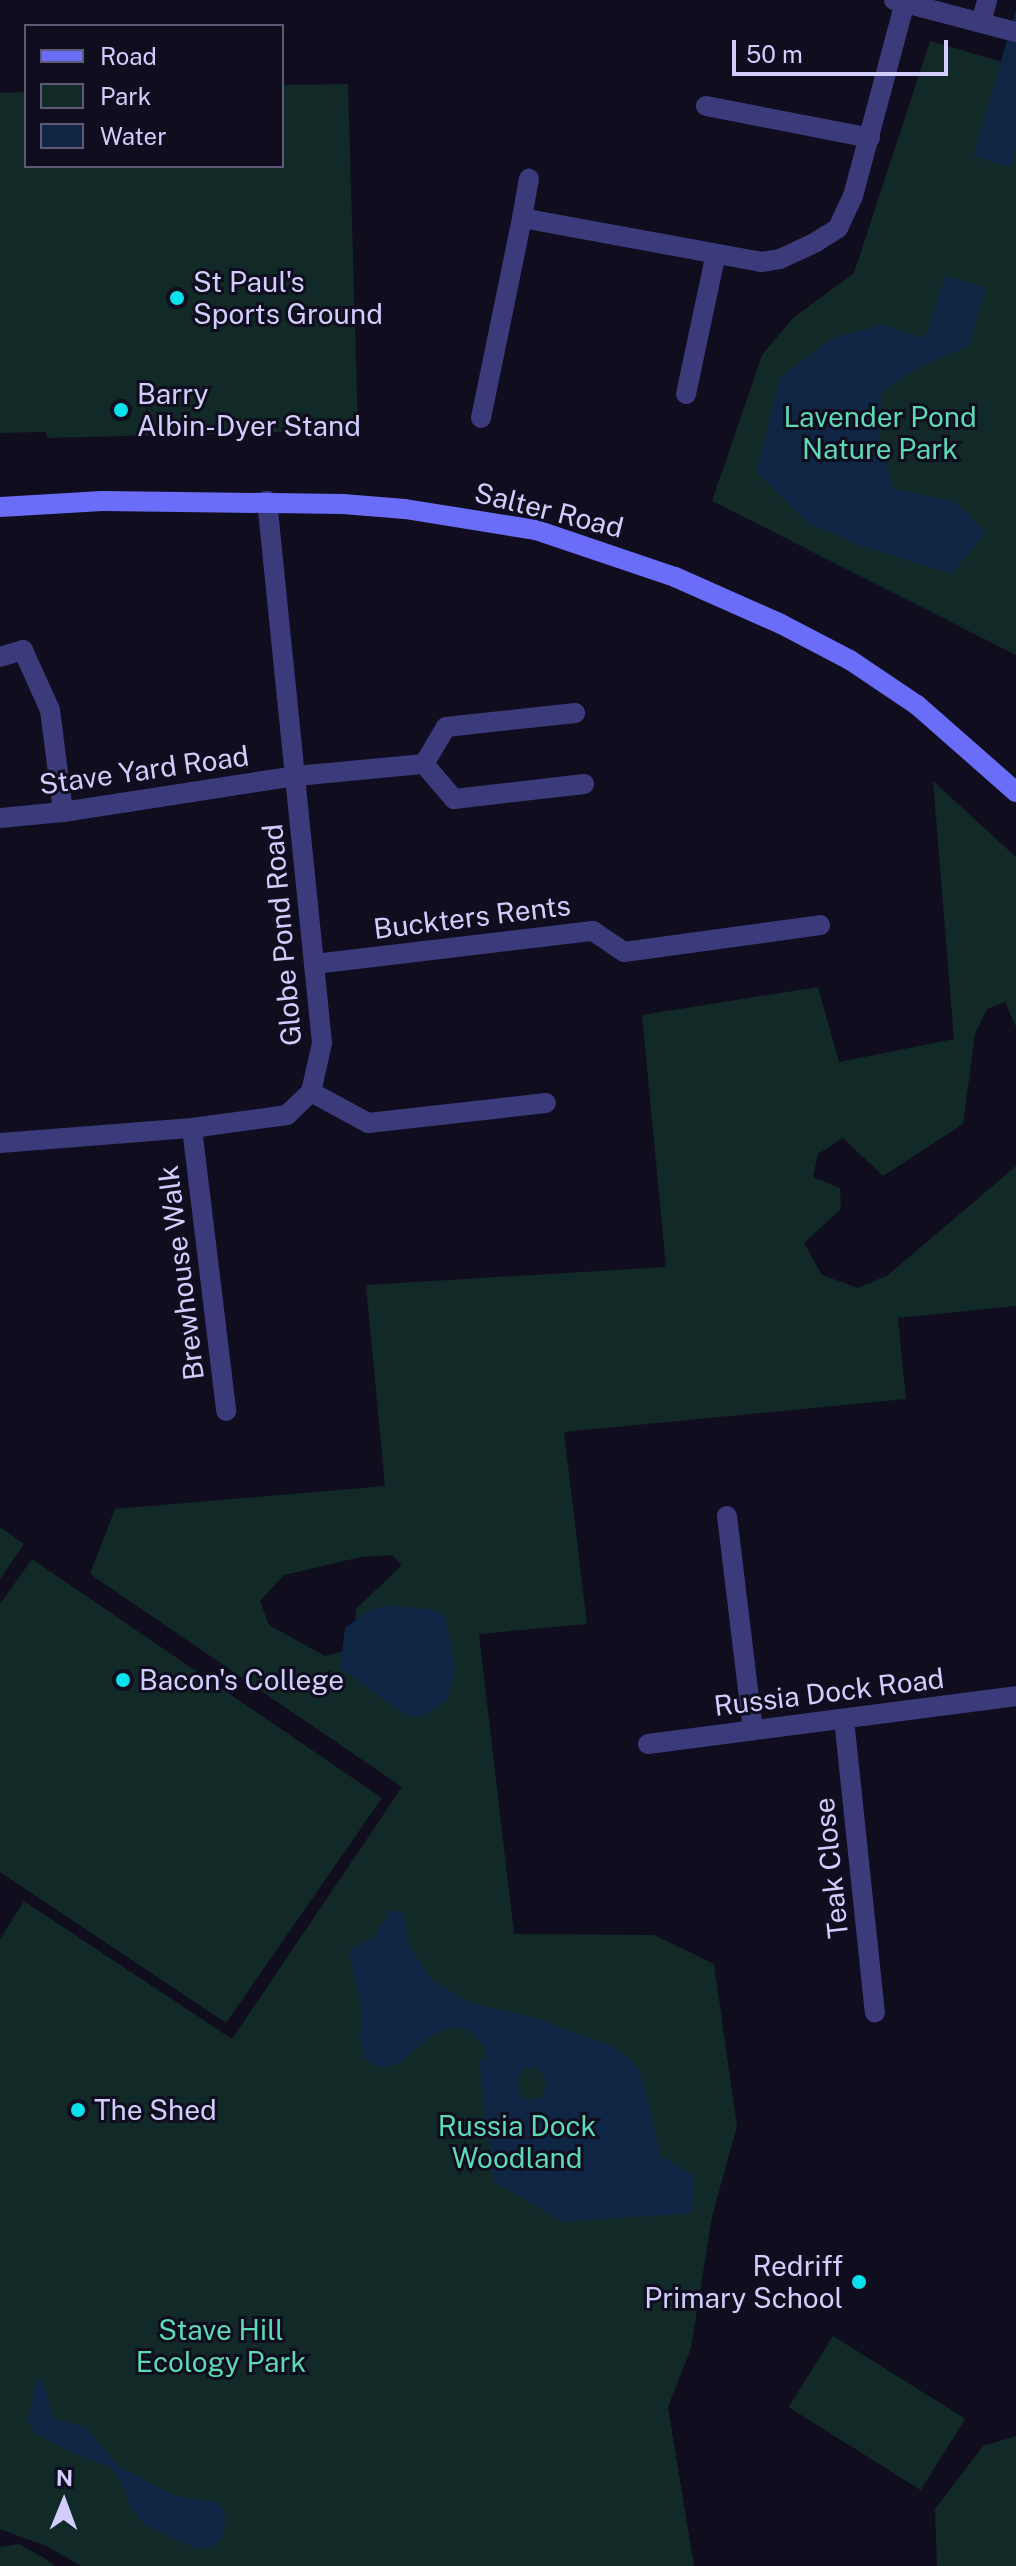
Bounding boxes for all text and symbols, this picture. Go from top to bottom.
legend [24,24,284,168]
scale bar [736,24,952,74]
text: 50 m [746,40,803,68]
text: Road [100,42,157,70]
text: Park [100,82,151,110]
text: Water [100,122,167,150]
place label: St Paul's Sports Ground [193,265,383,331]
marker: St Paul's Sports Ground [168,289,186,307]
place label: Barry Albin-Dyer Stand [137,377,361,443]
park label: Lavender Pond Nature Park [783,400,977,466]
marker: Barry Albin-Dyer Stand [112,401,130,419]
street label: Salter Road [471,475,627,545]
street label: Stave Yard Road [37,739,251,801]
street label: Globe Pond Road [256,823,308,1047]
street label: Buckters Rents [371,888,573,946]
street label: Brewhouse Walk [151,1163,211,1383]
street label: Russia Dock Road [712,1661,946,1723]
place label: Bacon's College [139,1663,344,1697]
marker: Bacon's College [114,1671,132,1689]
street label: Teak Close [807,1796,855,1940]
place label: The Shed [94,2093,217,2127]
marker: The Shed [69,2101,87,2119]
park label: Russia Dock Woodland [438,2109,596,2175]
place label: Redriff Primary School [644,2249,843,2315]
marker: Redriff Primary School [850,2273,868,2291]
park label: Stave Hill Ecology Park [136,2313,306,2379]
north arrow [24,2462,104,2542]
text: N [56,2465,73,2491]

